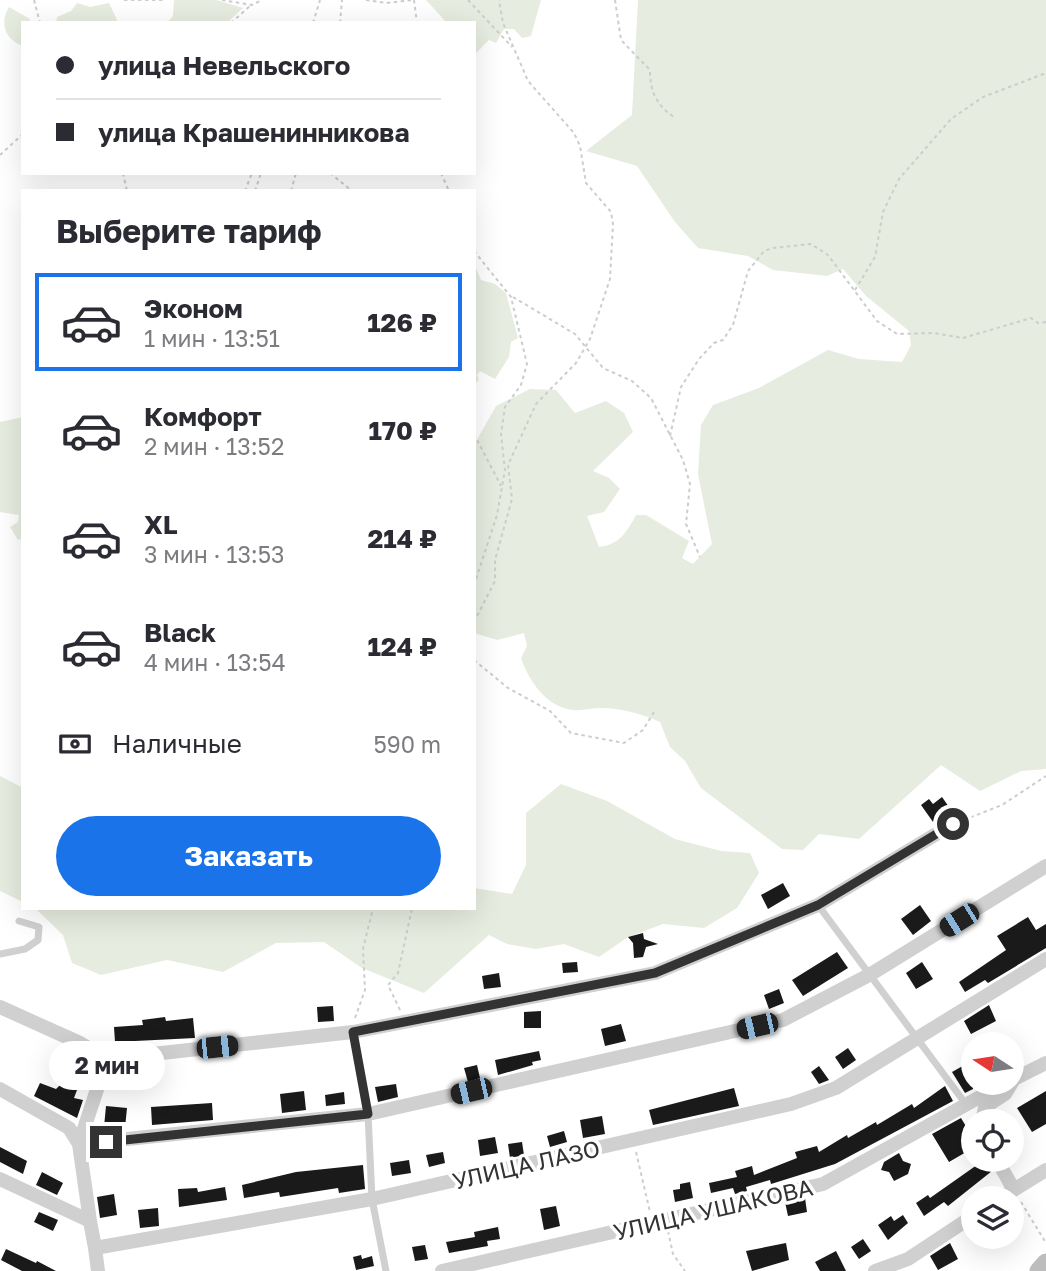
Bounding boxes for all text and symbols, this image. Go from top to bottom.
text: улица Невельского [98,50,350,81]
text: улица Крашенинникова [98,117,410,148]
text: Выберите тариф [56,212,322,250]
icon: car [60,291,123,354]
text: Эконом [144,293,243,324]
text: 126 ₽ [367,307,437,338]
text: 1 мин · 13:51 [144,324,280,352]
icon: car [60,399,123,462]
text: Комфорт [144,401,262,432]
text: 170 ₽ [368,415,437,446]
text: 2 мин · 13:52 [144,432,284,460]
icon: car [60,507,123,570]
text: XL [144,509,178,540]
text: 214 ₽ [367,523,437,554]
text: 3 мин · 13:53 [144,540,285,568]
icon: car [60,615,123,678]
text: Black [144,617,216,648]
text: 124 ₽ [367,631,437,662]
text: 4 мин · 13:54 [144,648,286,676]
icon: cash [56,725,94,763]
text: Наличные [112,728,242,759]
text: 590 m [373,730,441,758]
route start [937,808,969,840]
button: Заказать [56,816,441,896]
car [936,900,983,940]
car [735,1011,780,1041]
north arrow [961,1032,1024,1096]
map controls [961,1032,1024,1249]
car [196,1034,239,1060]
callout: 2 мин [48,1040,164,1090]
text: 2 мин [75,1051,139,1079]
car [449,1076,494,1106]
button: locate [961,1109,1024,1172]
route end [90,1126,122,1158]
street label: УЛИЦА ЛАЗО [450,1133,602,1195]
street label: УЛИЦА УШАКОВА [611,1172,815,1246]
button: layers [961,1186,1024,1249]

